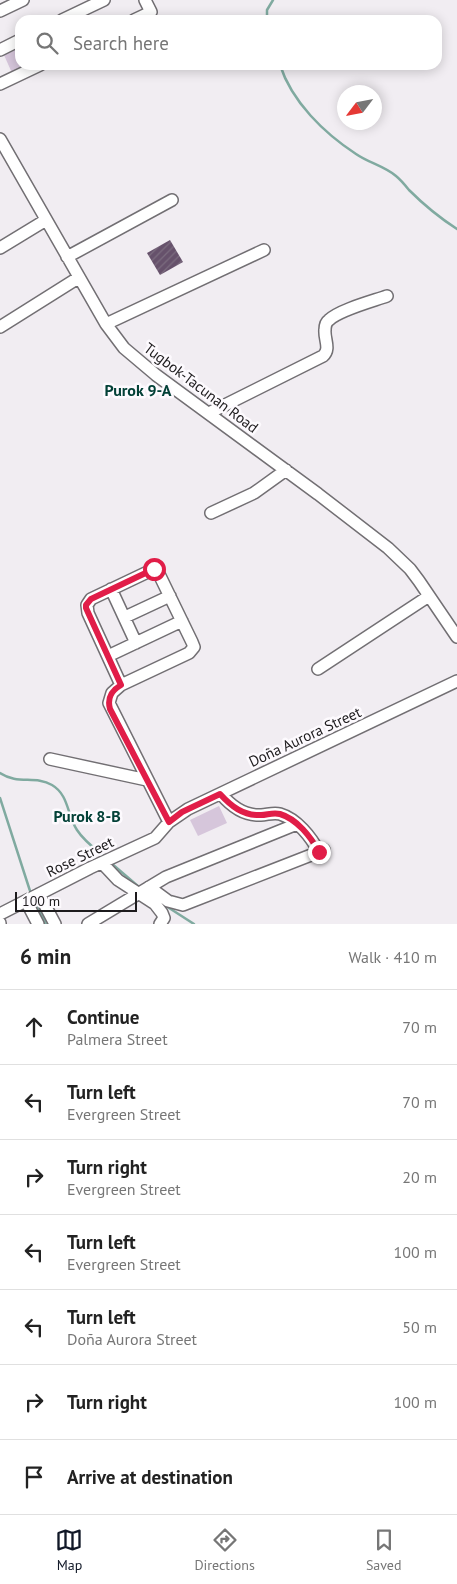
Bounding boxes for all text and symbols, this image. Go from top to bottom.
search box [15,15,442,70]
icon: search [33,29,61,57]
text: Search here [73,31,169,55]
north arrow [337,85,382,130]
street label: Tugbok-Tacunan Road [140,338,262,437]
district label: Purok 9-A [104,380,172,400]
route start [143,558,166,581]
street label: Doña Aurora Street [246,702,364,771]
district label: Purok 8-B [53,806,121,826]
street label: Rose Street [43,832,117,881]
route end [308,841,331,864]
scale bar [15,889,138,912]
text: 100 m [22,892,60,910]
text: 6 min [20,943,71,970]
text: Walk · 410 m [348,947,437,967]
text: Continue [67,1005,139,1029]
icon: ahead [20,1013,48,1041]
text: 70 m [402,1017,437,1037]
text: Palmera Street [67,1029,168,1049]
text: Turn left [67,1080,136,1104]
icon: left [20,1088,48,1116]
text: 70 m [402,1092,437,1112]
text: Evergreen Street [67,1104,181,1124]
text: Turn right [67,1155,147,1179]
icon: right [20,1163,48,1191]
text: 20 m [402,1167,437,1187]
text: Evergreen Street [67,1179,181,1199]
text: Turn left [67,1230,136,1254]
icon: left [20,1238,48,1266]
text: 100 m [394,1242,437,1262]
text: Evergreen Street [67,1254,181,1274]
text: Turn left [67,1305,136,1329]
icon: left [20,1313,48,1341]
text: 50 m [402,1317,437,1337]
text: Doña Aurora Street [67,1329,197,1349]
icon: right [20,1388,48,1416]
text: Turn right [67,1390,147,1414]
text: 100 m [394,1392,437,1412]
icon: arrive [20,1463,48,1491]
text: Arrive at destination [67,1465,233,1489]
tab: Map [55,1526,83,1574]
tab: Directions [194,1526,255,1574]
tab: Saved [366,1526,402,1574]

